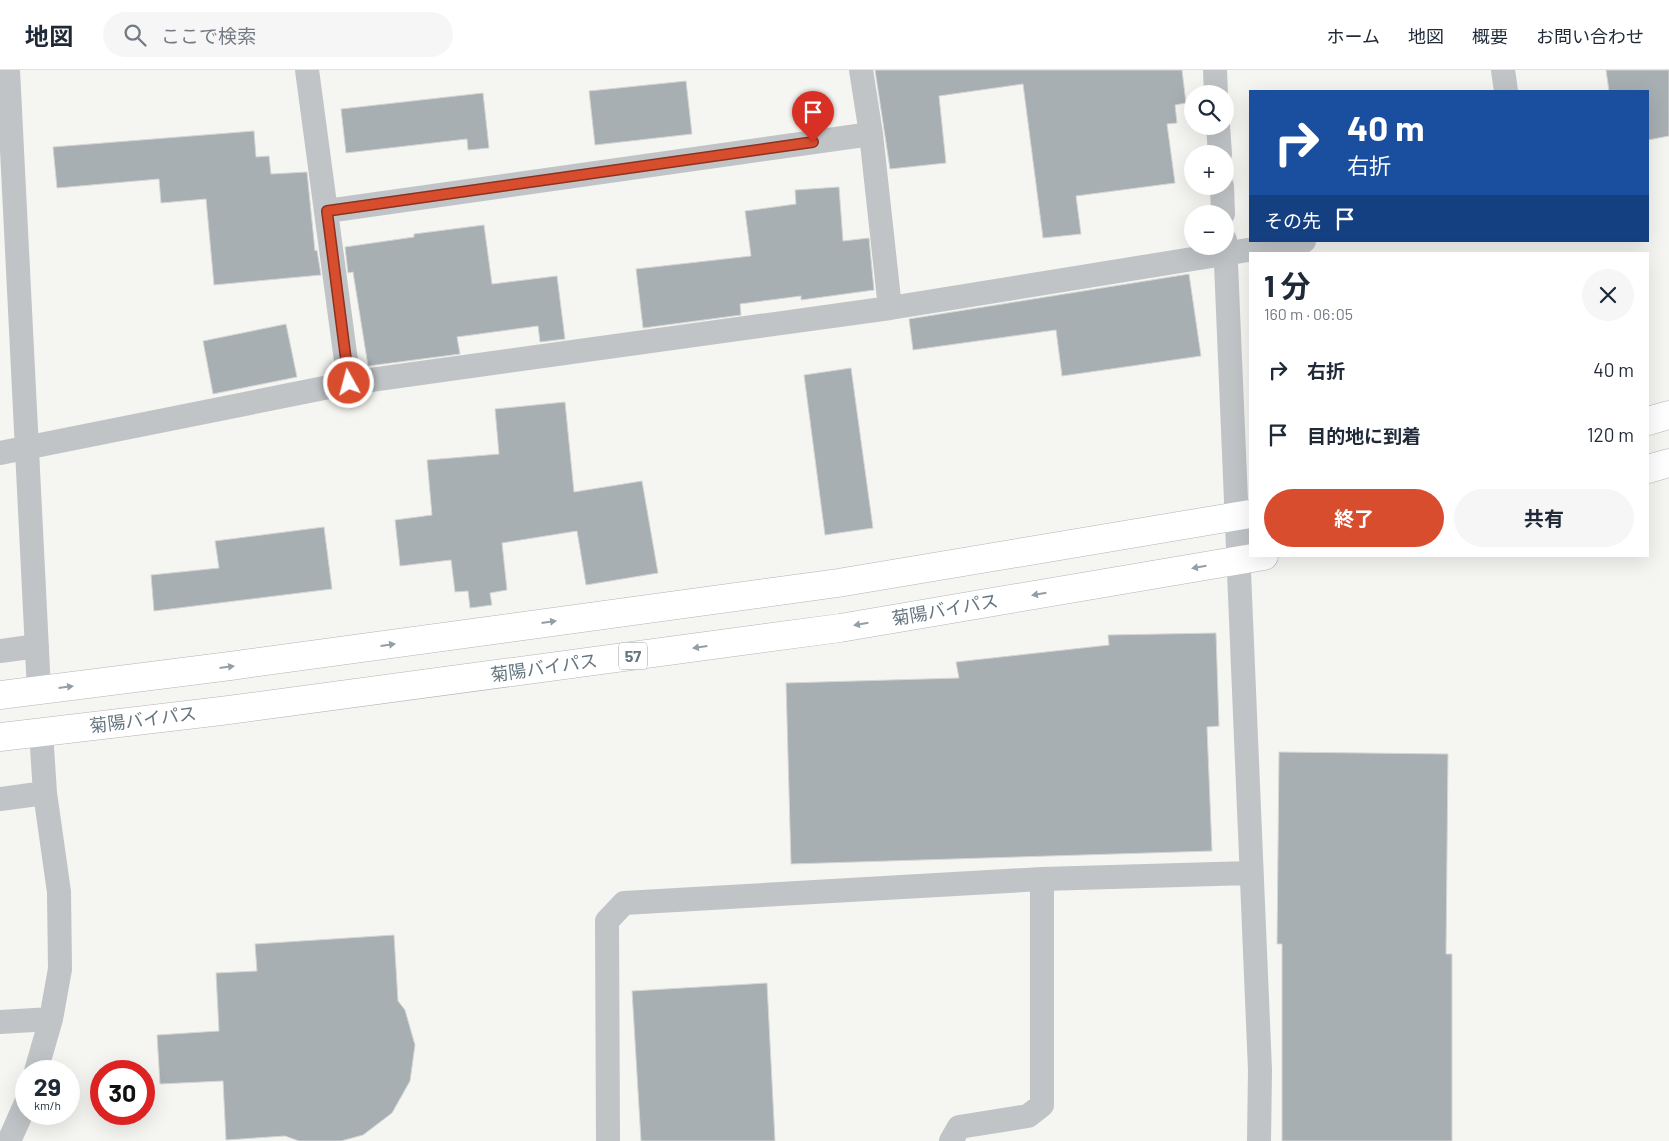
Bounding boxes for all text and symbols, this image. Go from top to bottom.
search box [103,12,453,57]
text: 地図 [25,21,73,50]
icon: search [121,21,149,49]
text: ここで検索 [161,24,256,47]
text: ホーム [1327,25,1380,47]
text: 地図 [1408,25,1444,47]
text: 概要 [1472,25,1508,47]
text: お問い合わせ [1536,25,1644,47]
map controls [1184,85,1234,255]
button: search [1184,85,1234,135]
pin [792,91,834,142]
icon: arrive [799,98,827,126]
text: 40 m [1347,106,1424,148]
icon: right [1264,110,1329,175]
button: + [1184,145,1234,195]
text: 右折 [1347,152,1391,178]
button: − [1184,205,1234,255]
icon: arrive [1331,205,1359,233]
text: その先 [1264,209,1321,232]
text: 1 分 [1264,267,1311,303]
button: close [1582,269,1634,321]
text: 160 m · 06:05 [1264,304,1353,323]
position arrow [322,356,374,408]
icon: right [1264,356,1292,384]
text: 40 m [1593,358,1634,381]
text: 右折 [1307,359,1345,382]
icon: arrive [1264,421,1292,449]
text: 120 m [1587,423,1634,446]
text: 目的地に到着 [1307,424,1421,447]
button: 終了 [1264,489,1444,547]
button: 共有 [1454,489,1634,547]
one-way arrow [1191,564,1207,572]
street label: 菊陽バイパス [890,589,1000,629]
one-way arrow [1030,591,1046,599]
one-way arrow [541,618,557,626]
one-way arrow [853,621,869,629]
one-way arrow [380,640,396,648]
road number: 57 [619,642,647,670]
one-way arrow [692,643,708,651]
street label: 菊陽バイパス [489,649,599,685]
one-way arrow [219,662,235,670]
one-way arrow [58,683,74,691]
street label: 菊陽バイパス [88,702,198,736]
speed limit sign: 30 [90,1060,155,1125]
text: 29 [34,1071,61,1101]
text: km/h [34,1098,61,1112]

